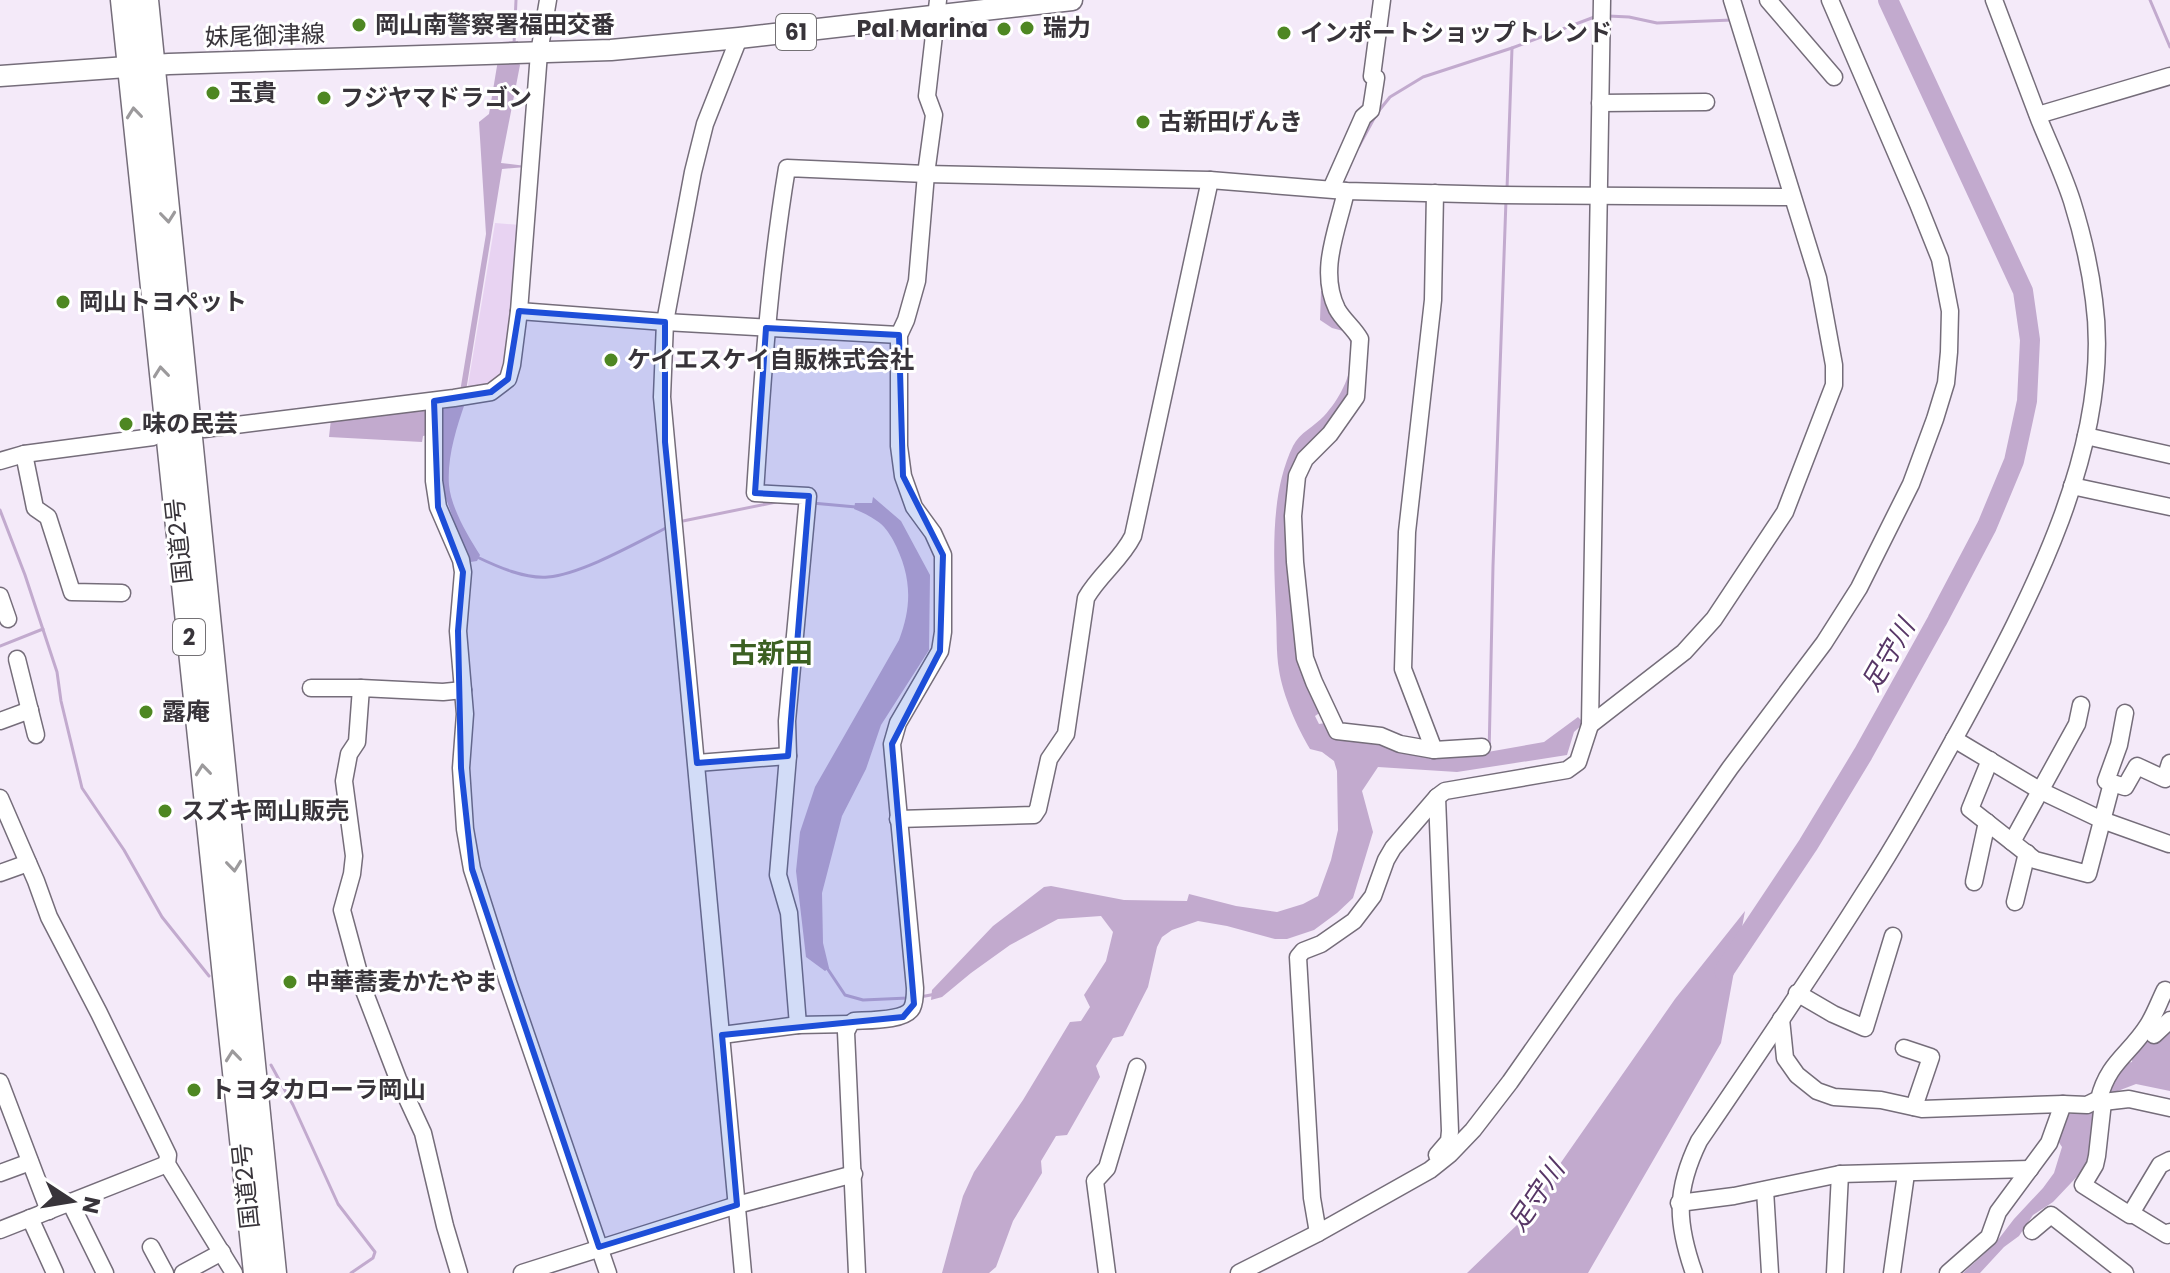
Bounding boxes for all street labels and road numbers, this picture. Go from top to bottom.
road number: 61 [776,14,816,50]
street label: 妹尾御津線 [204,17,326,54]
street label: 国道2号 [158,497,199,585]
road number: 2 [173,619,205,655]
street label: 国道2号 [225,1142,266,1230]

